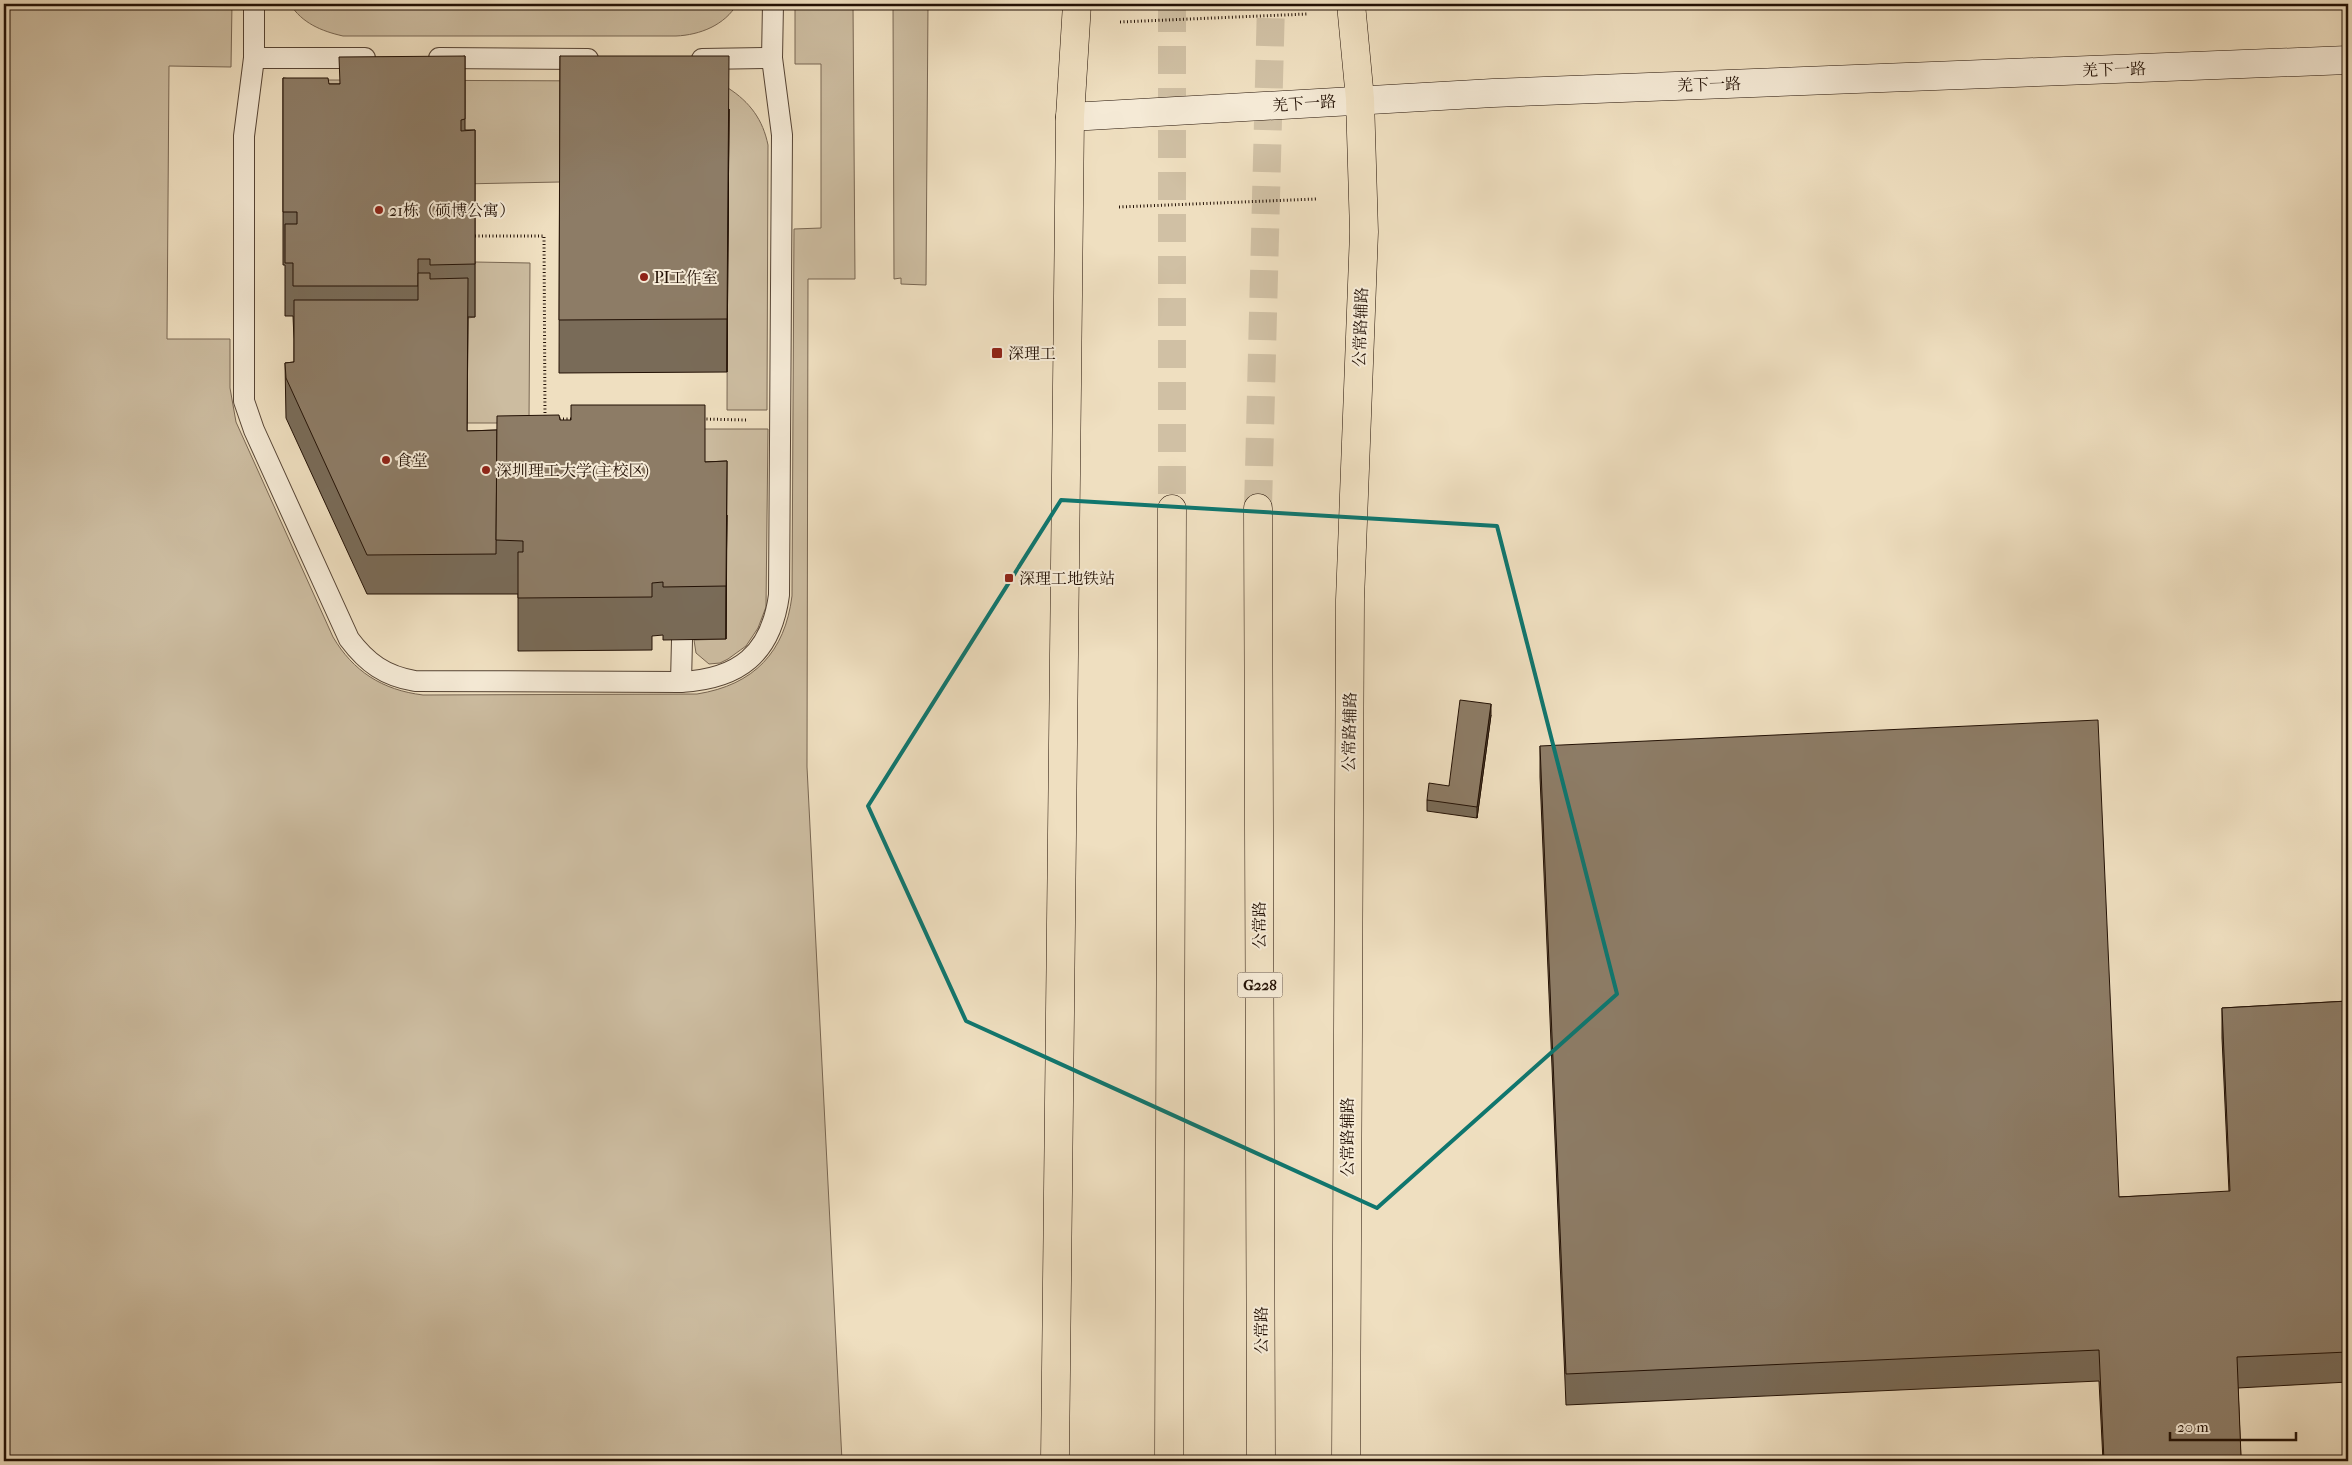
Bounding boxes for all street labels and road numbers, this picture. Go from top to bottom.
street label: 羌下一路 [2082,59,2146,80]
street label: 羌下一路 [1677,74,1741,95]
street label: 羌下一路 [1271,92,1337,115]
street label: 公常路辅路 [1350,287,1371,367]
street label: 公常路辅路 [1339,692,1360,772]
street label: 公常路 [1250,901,1269,949]
road number: G228 [1238,972,1282,998]
street label: 公常路辅路 [1338,1097,1357,1177]
street label: 公常路 [1252,1306,1271,1354]

